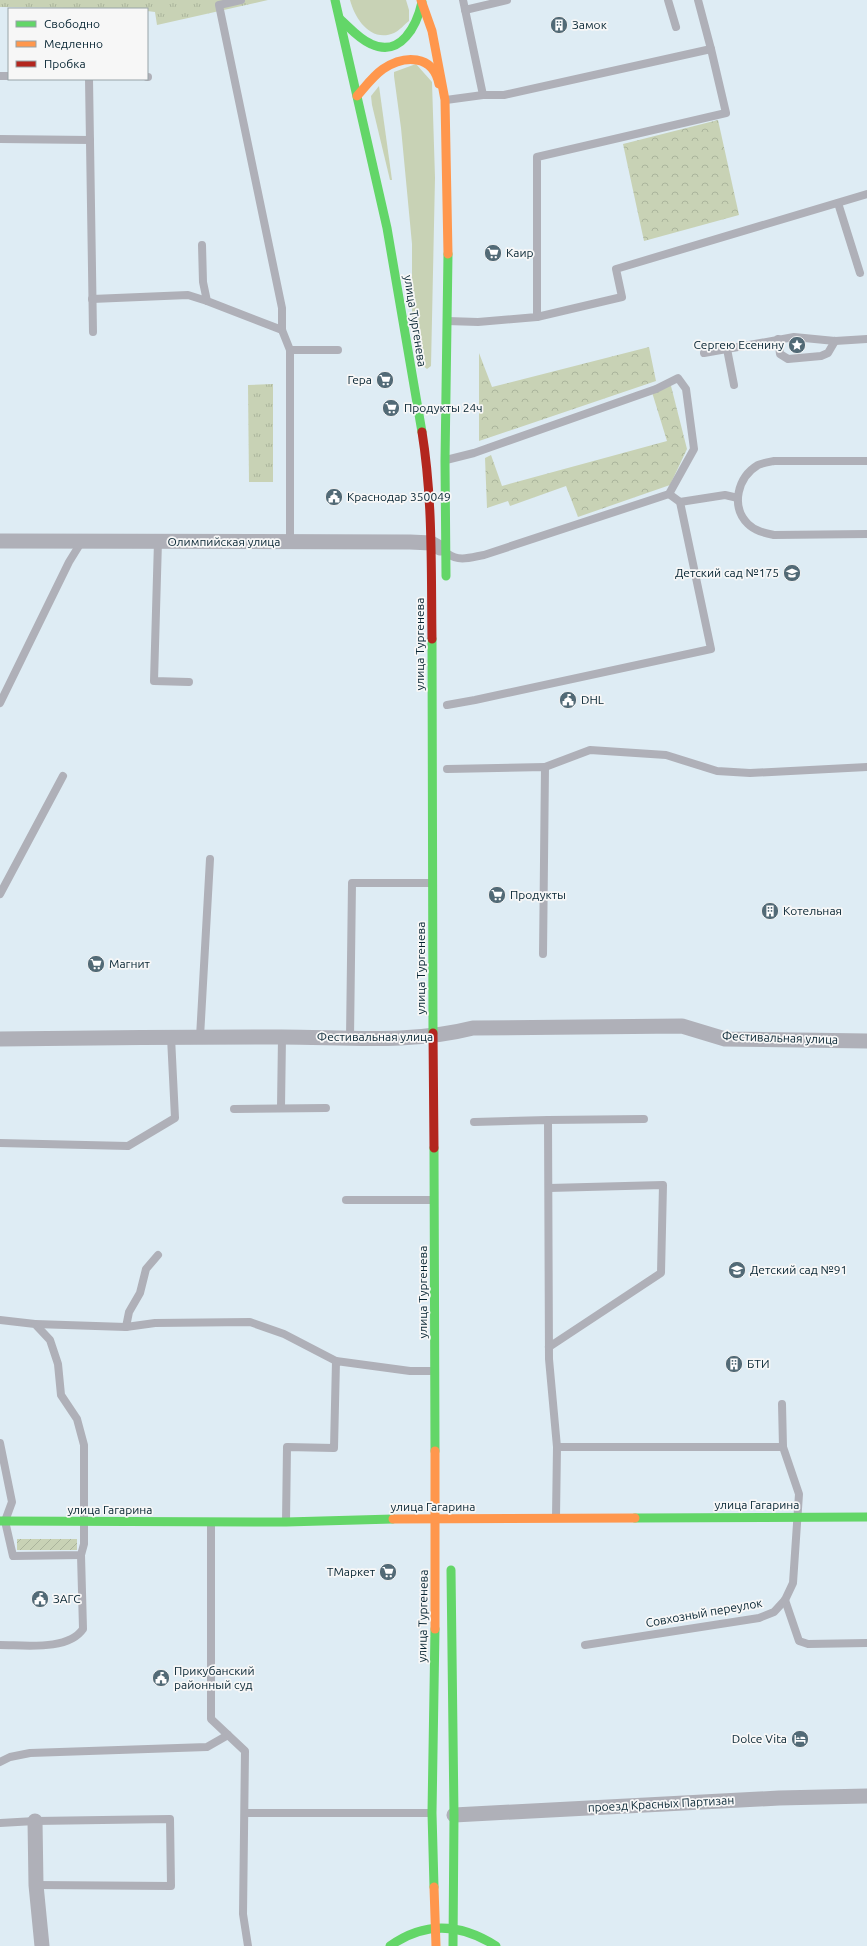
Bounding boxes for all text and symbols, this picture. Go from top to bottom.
legend [8,8,148,80]
building icon: Замок [549,15,569,35]
text: Свободно [44,17,100,30]
place label: Замок [572,18,607,31]
text: Медленно [44,37,103,50]
text: Пробка [44,57,86,70]
supermarket icon: Каир [483,243,503,263]
place label: Каир [506,246,534,259]
street label: улица Тургенева [402,274,429,368]
place icon: Сергею Есенину [787,335,807,355]
place label: Сергею Есенину [693,338,784,351]
supermarket icon: Гера [375,370,395,390]
place label: Гера [347,373,372,386]
supermarket icon: Продукты 24ч [381,398,401,418]
place label: Продукты 24ч [404,401,482,414]
public building icon: Краснодар 350049 [324,487,344,507]
place label: Краснодар 350049 [347,490,451,503]
street label: Олимпийская улица [167,535,281,548]
school or university icon: Детский сад №175 [782,563,802,583]
place label: Детский сад №175 [675,566,779,579]
street label: улица Тургенева [413,598,426,690]
public building icon: DHL [558,690,578,710]
place label: DHL [581,693,604,706]
supermarket icon: Продукты [487,885,507,905]
place label: Продукты [510,888,566,901]
building icon: Котельная [760,901,780,921]
place label: Котельная [783,904,842,917]
street label: улица Тургенева [414,922,427,1014]
supermarket icon: Магнит [86,954,106,974]
place label: Магнит [109,957,151,970]
street label: Фестивальная улица [722,1029,838,1046]
street label: Фестивальная улица [317,1030,433,1043]
street label: улица Тургенева [416,1246,429,1338]
school or university icon: Детский сад №91 [727,1260,747,1280]
place label: Детский сад №91 [750,1263,847,1276]
building icon: БТИ [724,1354,744,1374]
place label: БТИ [747,1357,770,1370]
street label: улица Гагарина [715,1498,800,1511]
street label: улица Гагарина [391,1500,476,1513]
street label: улица Гагарина [68,1503,153,1516]
supermarket icon: ТМаркет [378,1562,398,1582]
place label: ТМаркет [327,1565,376,1578]
street label: улица Тургенева [415,1569,430,1663]
public building icon: ЗАГС [30,1589,50,1609]
place label: ЗАГС [53,1592,81,1605]
street label: Совхозный переулок [645,1596,763,1629]
place label: Прикубанский районный суд [174,1664,255,1691]
public building icon: Прикубанский районный суд [151,1668,171,1688]
hotel icon: Dolce Vita [790,1729,810,1749]
place label: Dolce Vita [732,1732,787,1745]
street label: проезд Красных Партизан [587,1793,735,1814]

